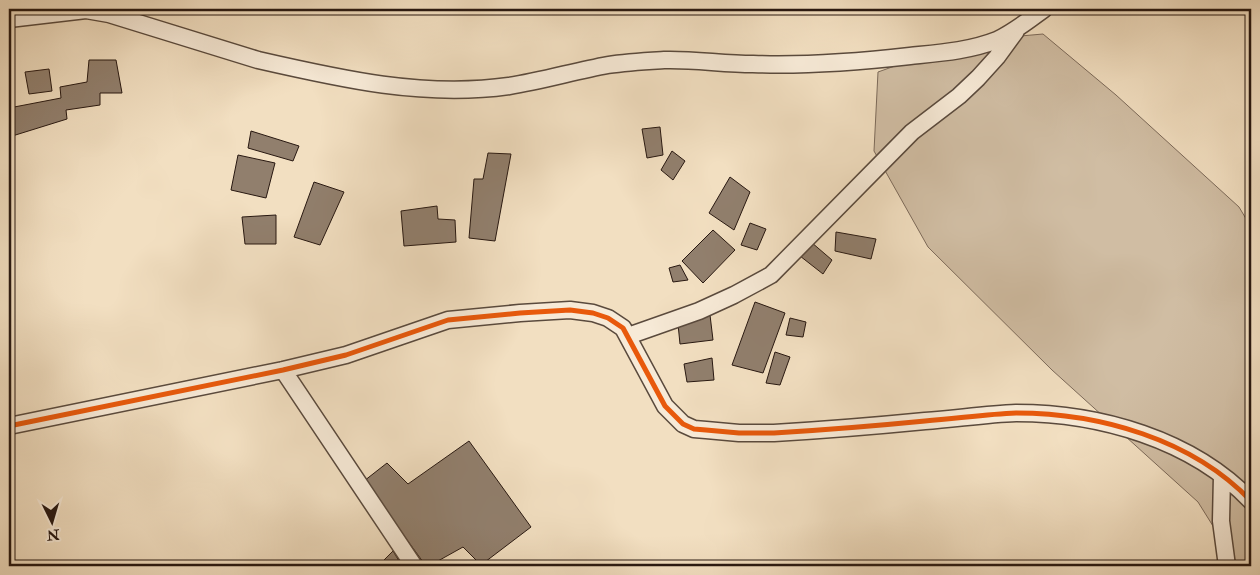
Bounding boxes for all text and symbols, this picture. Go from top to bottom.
north arrow [28,498,78,548]
text: N [46,525,61,544]

